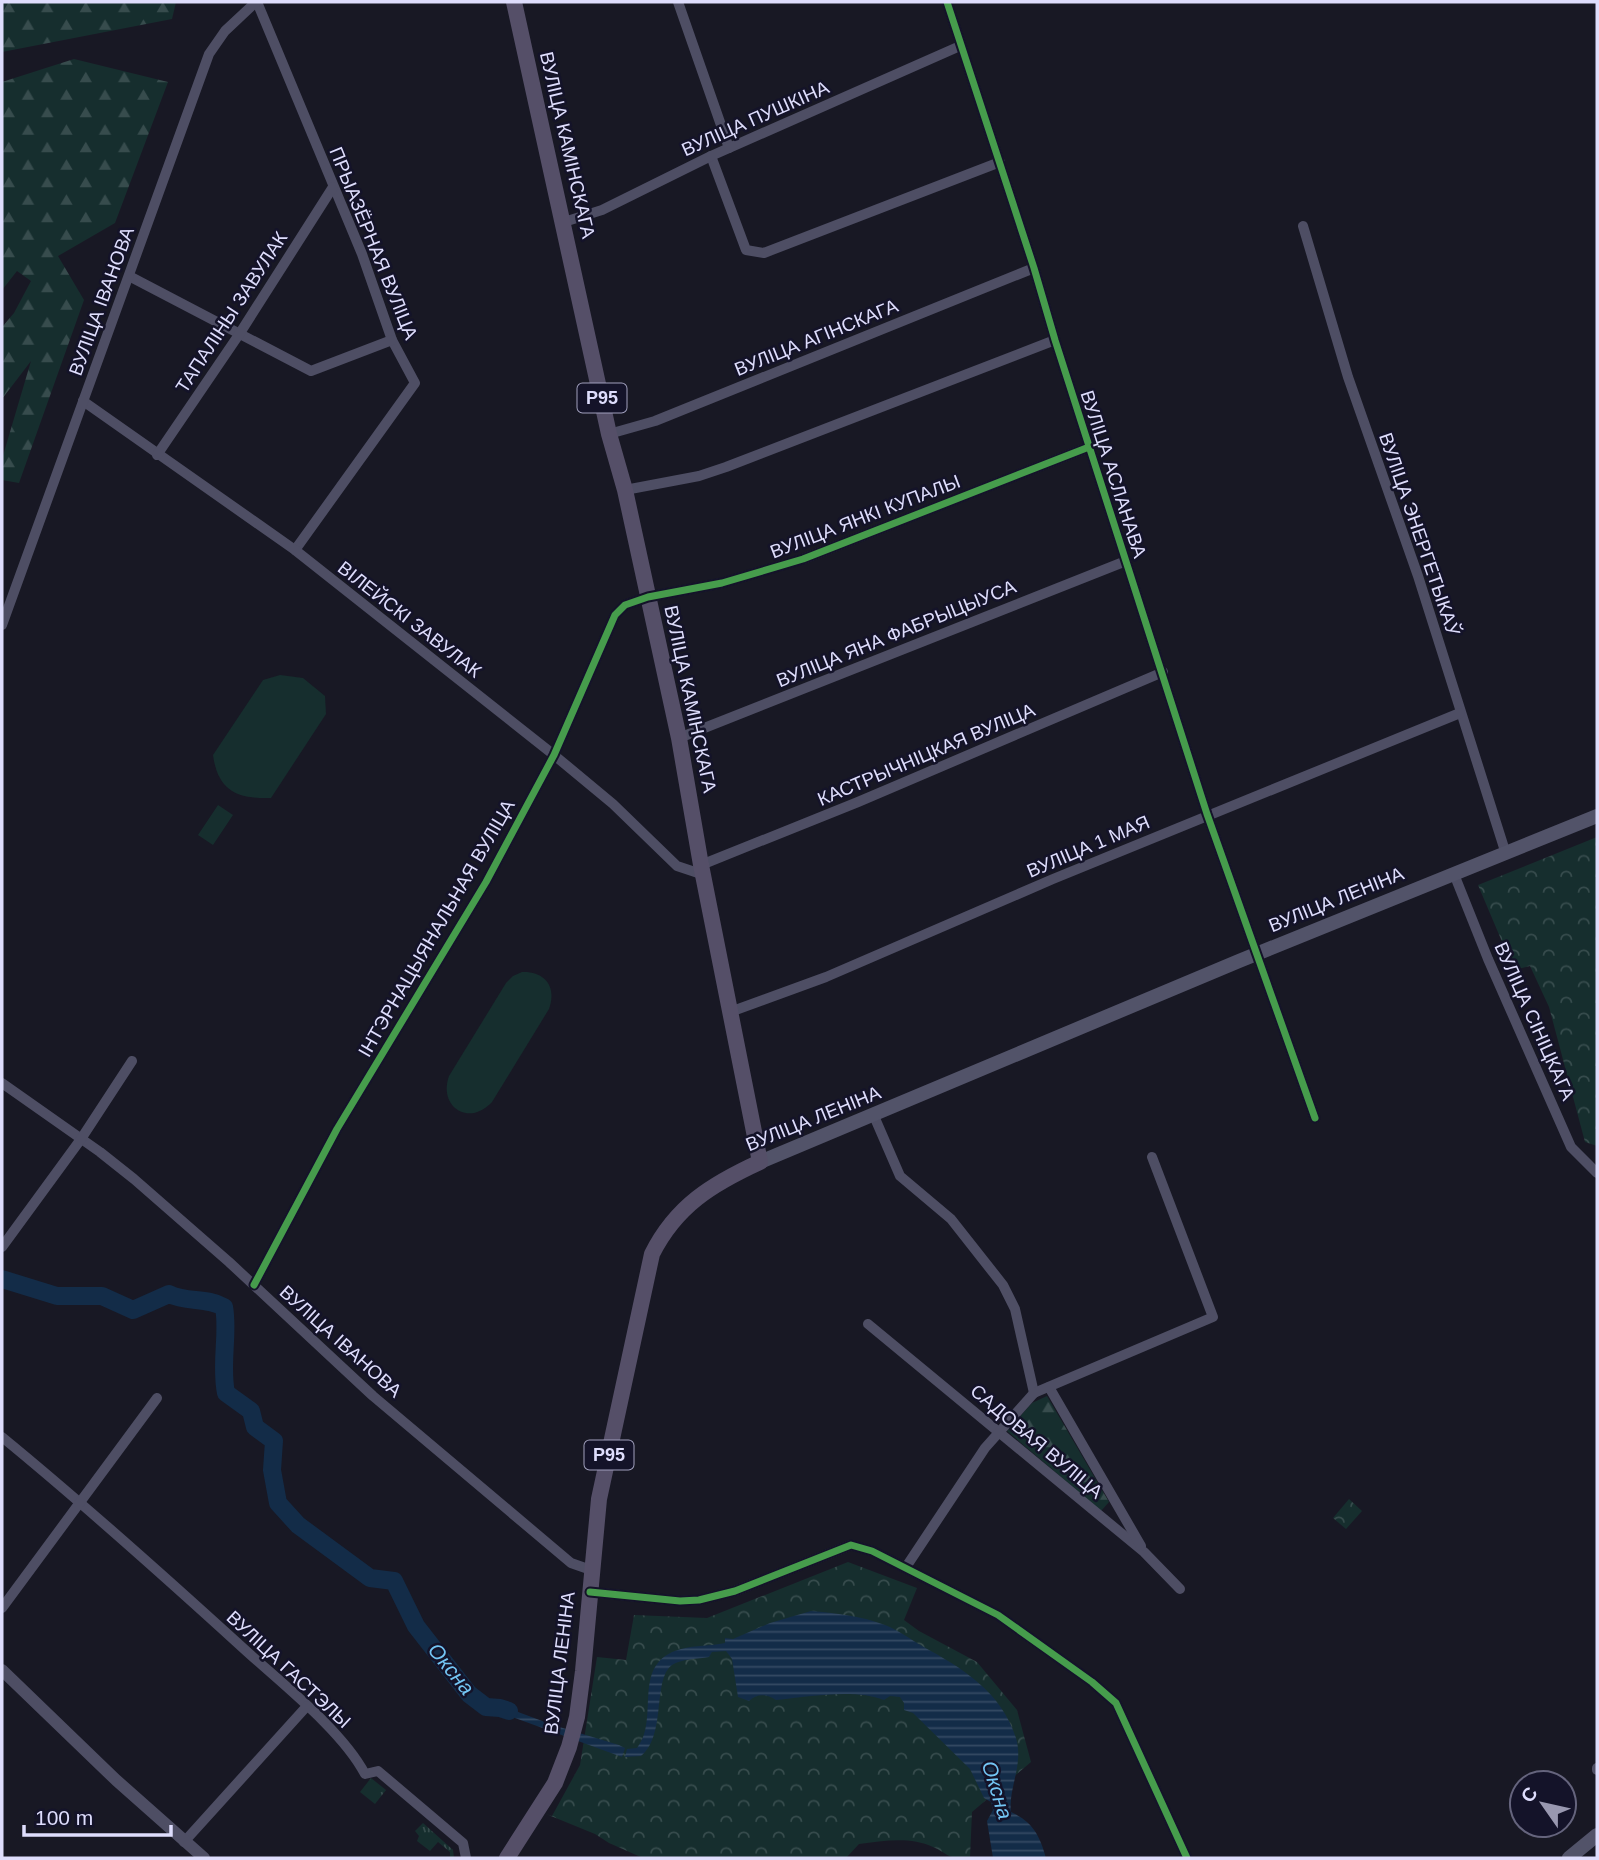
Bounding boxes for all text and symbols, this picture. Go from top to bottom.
street label: ВУЛІЦА КАМІНСКАГА [536,50,599,241]
street label: ВУЛІЦА ПУШКІНА [678,76,832,160]
street label: ПРЫАЗЁРНАЯ ВУЛІЦА [325,144,422,343]
street label: ВУЛІЦА ІВАНОВА [65,224,138,378]
street label: ТАПАЛІНЫ ЗАВУЛАК [172,228,291,397]
street label: ВУЛІЦА АГІНСКАГА [731,295,901,380]
road number: Р95 [578,384,626,412]
street label: ВУЛІЦА АСЛАНАВА [1077,388,1151,561]
street label: ВУЛІЦА ЭНЕРГЕТЫКАЎ [1375,430,1464,639]
street label: ВУЛІЦА ЯНКІ КУПАЛЫ [767,471,963,562]
street label: ВІЛЕЙСКІ ЗАВУЛАК [334,557,485,682]
street label: ВУЛІЦА ЯНА ФАБРЫЦЫУСА [773,576,1019,691]
street label: ВУЛІЦА КАМІНСКАГА [660,604,721,795]
street label: КАСТРЫЧНІЦКАЯ ВУЛІЦА [814,699,1038,810]
street label: ІНТЭРНАЦЫЯНАЛЬНАЯ ВУЛІЦА [354,796,519,1060]
street label: ВУЛІЦА 1 МАЯ [1024,811,1153,882]
street label: ВУЛІЦА ЛЕНІНА [1266,863,1407,936]
street label: ВУЛІЦА СІНІЦКАГА [1490,939,1579,1104]
street label: ВУЛІЦА ЛЕНІНА [743,1082,884,1155]
street label: ВУЛІЦА ІВАНОВА [276,1281,406,1402]
street label: САДОВАЯ ВУЛІЦА [966,1380,1107,1503]
road number: Р95 [584,1440,634,1470]
street label: ВУЛІЦА ЛЕНІНА [540,1590,579,1736]
street label: ВУЛІЦА ГАСТЭЛЫ [222,1607,355,1732]
water label: Оксна [424,1638,479,1699]
water label: Оксна [978,1758,1017,1822]
north arrow [1508,1769,1578,1839]
text: С [1517,1783,1542,1806]
scale bar [24,1794,172,1838]
text: 100 m [35,1806,93,1829]

